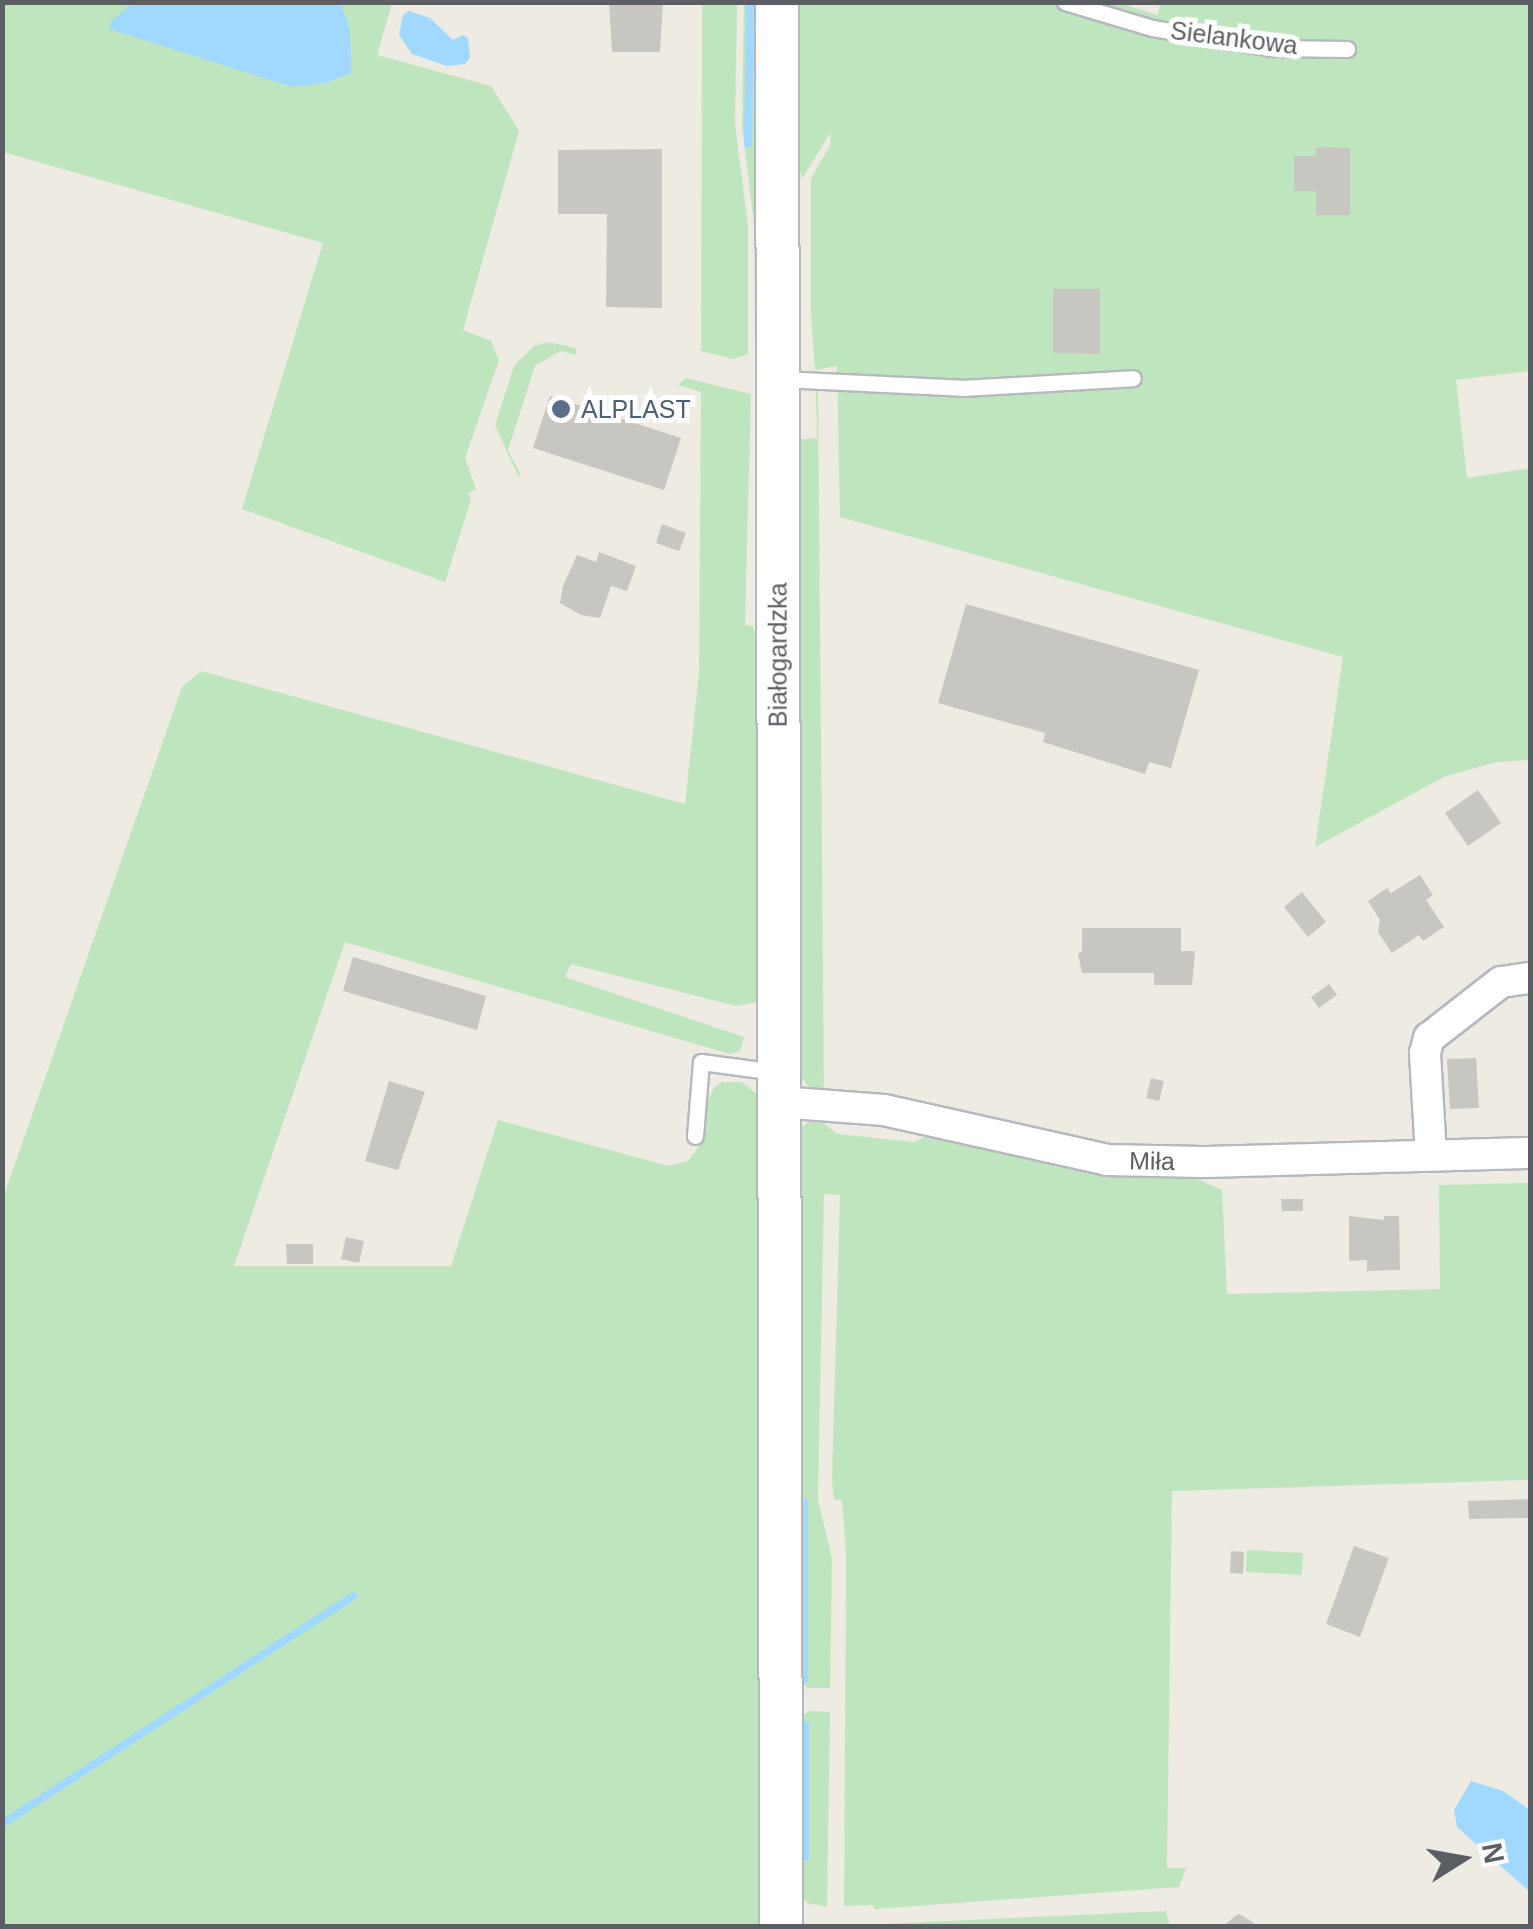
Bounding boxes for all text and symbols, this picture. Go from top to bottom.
street label: Sielankowa [1169,15,1299,61]
place label: ALPLAST [581,394,691,424]
marker: ALPLAST [550,398,572,420]
street label: Białogardzka [763,583,793,727]
street label: Miła [1129,1146,1175,1176]
north arrow [1413,1809,1513,1909]
text: N [1476,1840,1510,1866]

